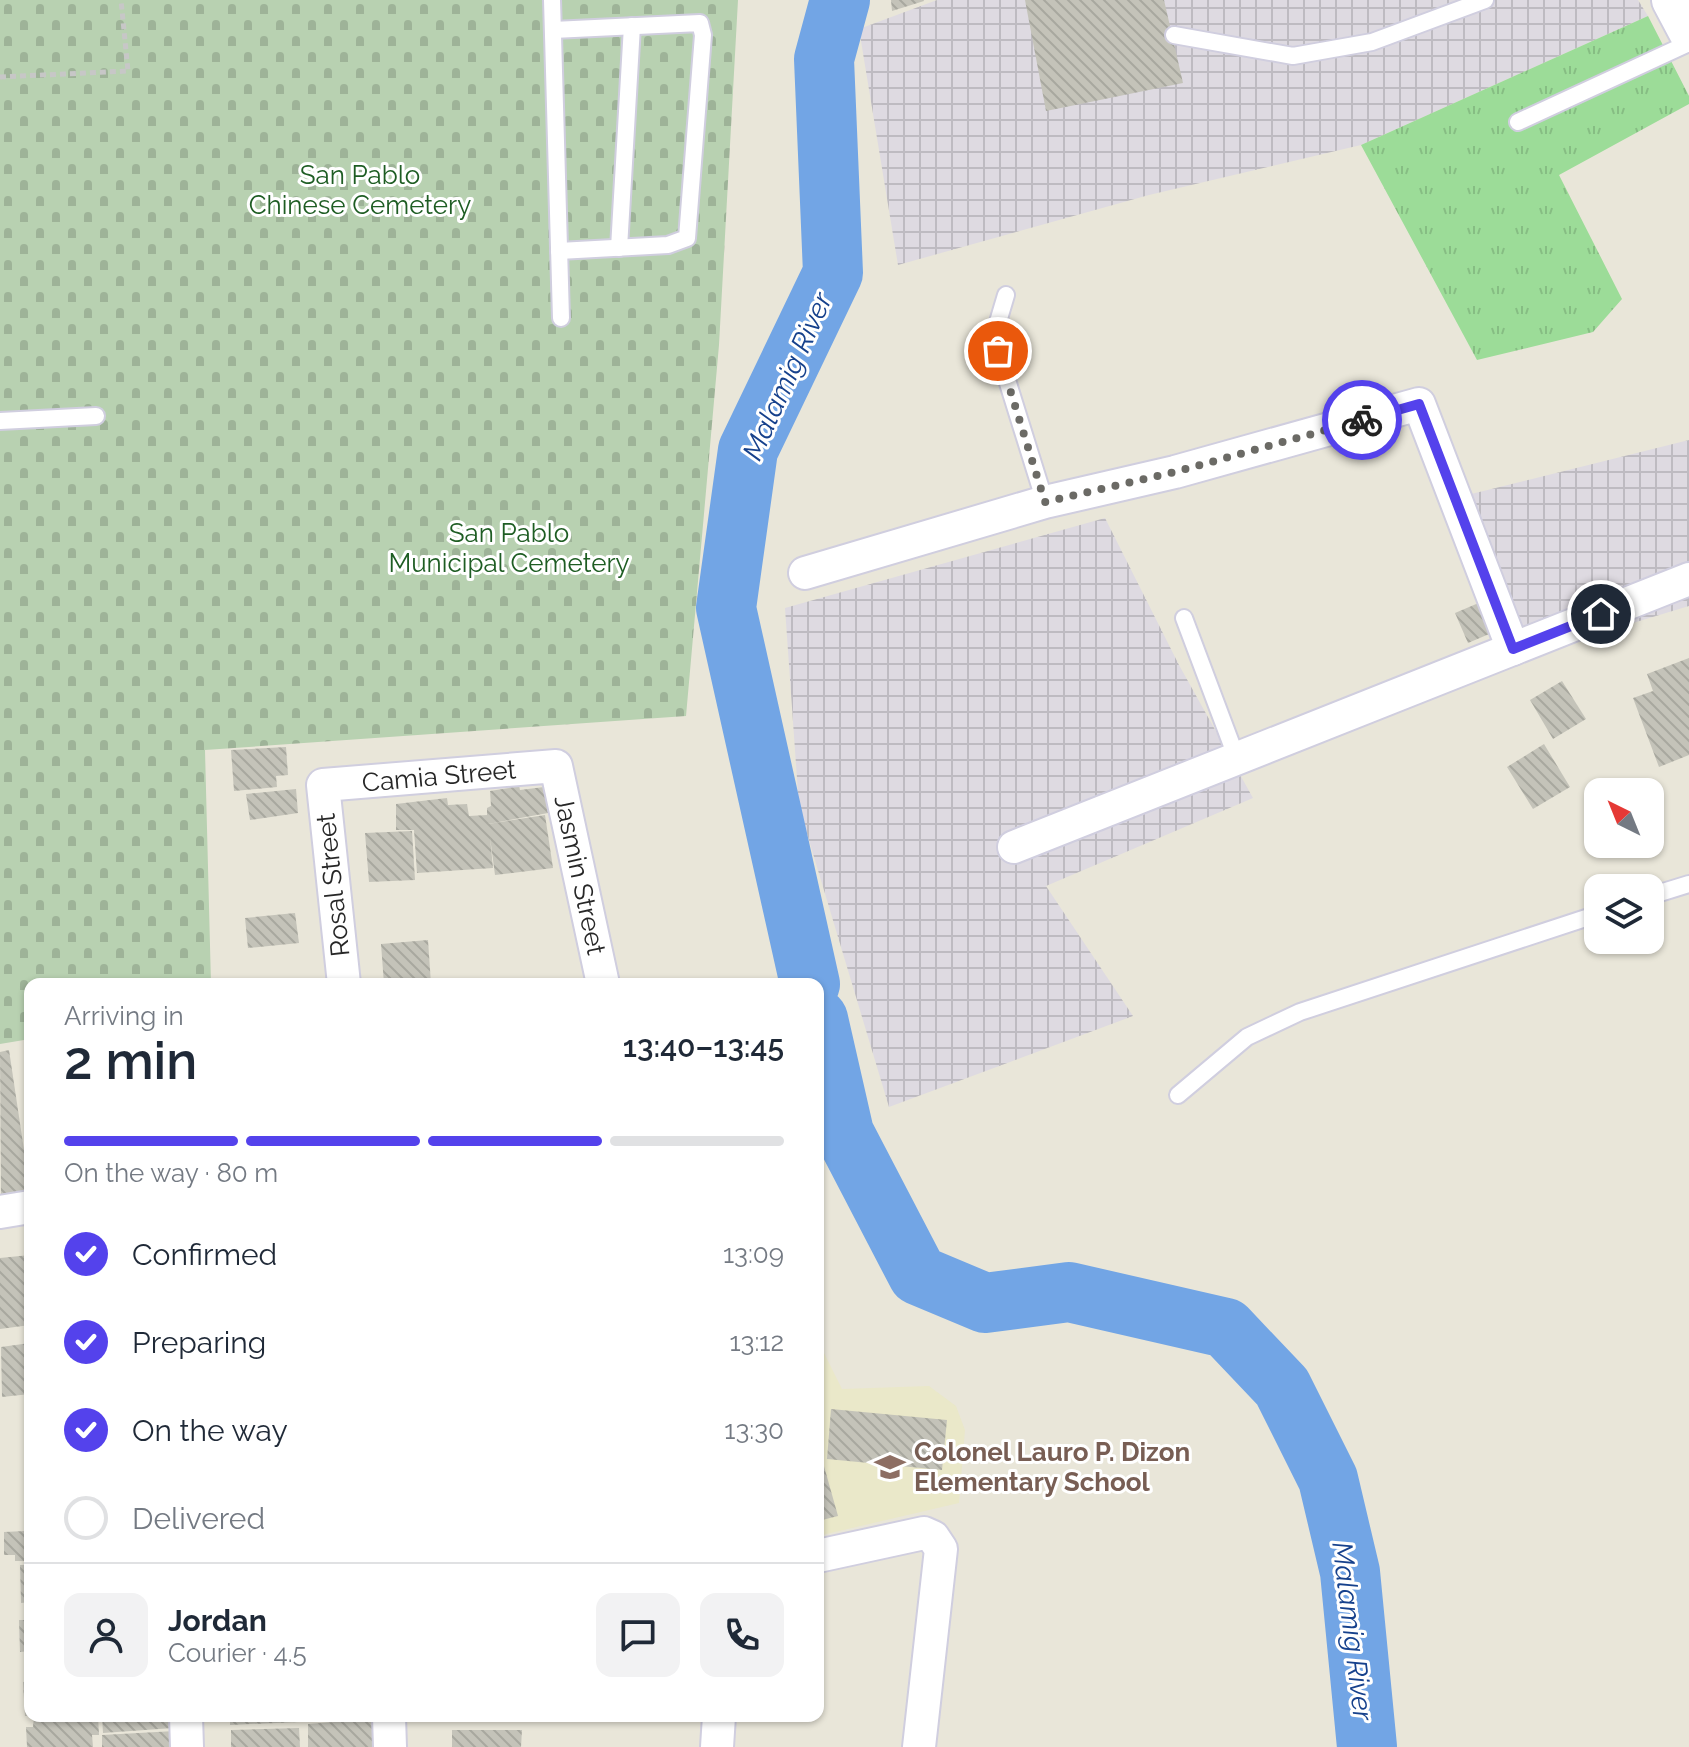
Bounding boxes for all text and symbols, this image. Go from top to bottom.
park label: San Pablo Chinese Cemetery [249,160,471,220]
water label: Malamig River [736,286,840,465]
pin [964,317,1032,385]
icon: bag [976,329,1020,373]
courier [1322,380,1402,460]
icon: bike [1340,398,1384,442]
park label: San Pablo Municipal Cemetery [388,518,630,578]
pin [1567,580,1635,648]
icon: home [1579,592,1623,636]
street label: Camia Street [361,754,518,798]
north arrow [1584,778,1664,858]
map controls [1584,778,1664,954]
street label: Jasmin Street [548,792,612,958]
street label: Rosal Street [311,812,355,958]
button: layers [1584,874,1664,954]
text: Arriving in [64,1001,184,1031]
text: 13:40–13:45 [623,1029,784,1064]
text: 2 min [64,1030,197,1091]
text: On the way · 80 m [64,1158,278,1188]
icon: check [64,1232,108,1276]
text: Confirmed [132,1237,277,1272]
text: 13:09 [723,1239,784,1269]
icon: check [64,1320,108,1364]
text: Preparing [132,1325,266,1360]
text: 13:12 [729,1327,784,1357]
icon: check [64,1408,108,1452]
text: On the way [132,1413,288,1448]
text: 13:30 [724,1415,784,1445]
place label: Colonel Lauro P. Dizon Elementary School [914,1437,1190,1497]
school or university icon: Colonel Lauro P. Dizon Elementary School [873,1450,907,1484]
text: Delivered [132,1501,265,1536]
water label: Malamig River [1325,1540,1380,1724]
button: person [64,1593,148,1677]
button: chat [596,1593,680,1677]
button: phone [700,1593,784,1677]
text: Jordan [168,1603,267,1638]
text: Courier · 4.5 [168,1638,307,1668]

